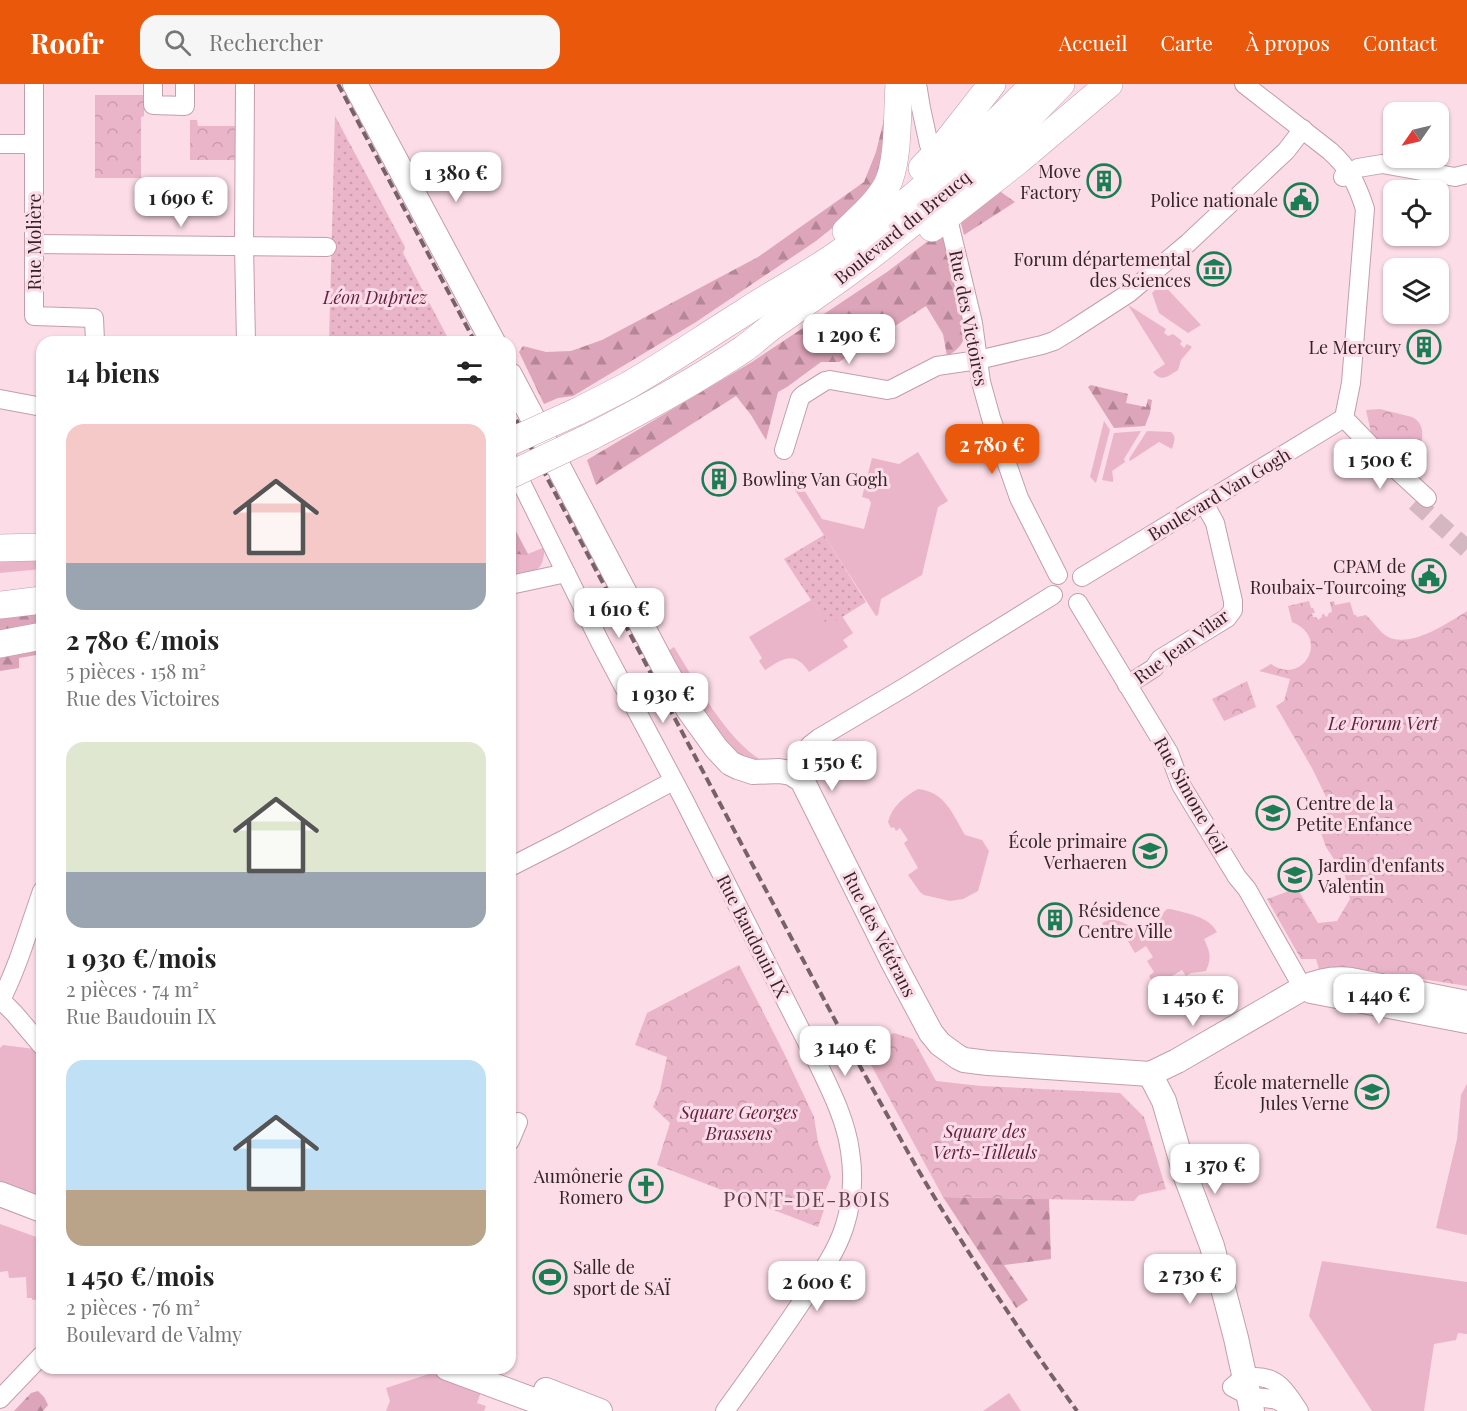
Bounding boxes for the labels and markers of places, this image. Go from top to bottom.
pin: 1 380 € [401,152,511,203]
place label: Move Factory [1020,159,1081,204]
building icon: Move Factory [1086,163,1122,199]
pin: 1 690 € [126,177,236,228]
public building icon: Police nationale [1283,182,1319,218]
place label: Police nationale [1150,188,1278,212]
place label: Forum départemental des Sciences [1014,247,1191,292]
museum icon: Forum départemental des Sciences [1196,251,1232,287]
pin: 1 290 € [794,314,904,365]
building icon: Le Mercury [1406,329,1442,365]
place label: Le Mercury [1308,335,1401,359]
pin: 2 780 € [937,424,1047,475]
pin: 1 500 € [1325,439,1435,490]
building icon: Bowling Van Gogh [701,461,737,497]
place label: Bowling Van Gogh [742,467,888,491]
place label: CPAM de Roubaix-Tourcoing [1250,554,1406,599]
public building icon: CPAM de Roubaix-Tourcoing [1411,558,1447,594]
pin: 1 610 € [564,588,674,639]
pin: 1 930 € [608,673,718,724]
pin: 1 550 € [777,741,887,792]
place label: Centre de la Petite Enfance [1296,791,1412,836]
school or university icon: Centre de la Petite Enfance [1255,795,1291,831]
place label: École primaire Verhaeren [1008,829,1127,874]
school or university icon: École primaire Verhaeren [1132,833,1168,869]
place label: Jardin d'enfants Valentin [1317,853,1445,898]
school or university icon: Jardin d'enfants Valentin [1277,857,1313,893]
place label: Résidence Centre Ville [1078,898,1173,943]
building icon: Résidence Centre Ville [1037,902,1073,938]
pin: 1 440 € [1324,974,1434,1025]
pin: 1 450 € [1138,976,1248,1027]
pin: 3 140 € [790,1026,900,1077]
place label: École maternelle Jules Verne [1214,1070,1349,1115]
school or university icon: École maternelle Jules Verne [1354,1074,1390,1110]
pin: 1 370 € [1160,1144,1270,1195]
place label: Aumônerie Romero [533,1164,623,1209]
church icon: Aumônerie Romero [628,1168,664,1204]
pin: 2 730 € [1135,1254,1245,1305]
place label: Salle de sport de SAÏ [573,1255,672,1300]
sports icon: Salle de sport de SAÏ [532,1259,568,1295]
pin: 2 600 € [762,1261,872,1312]

